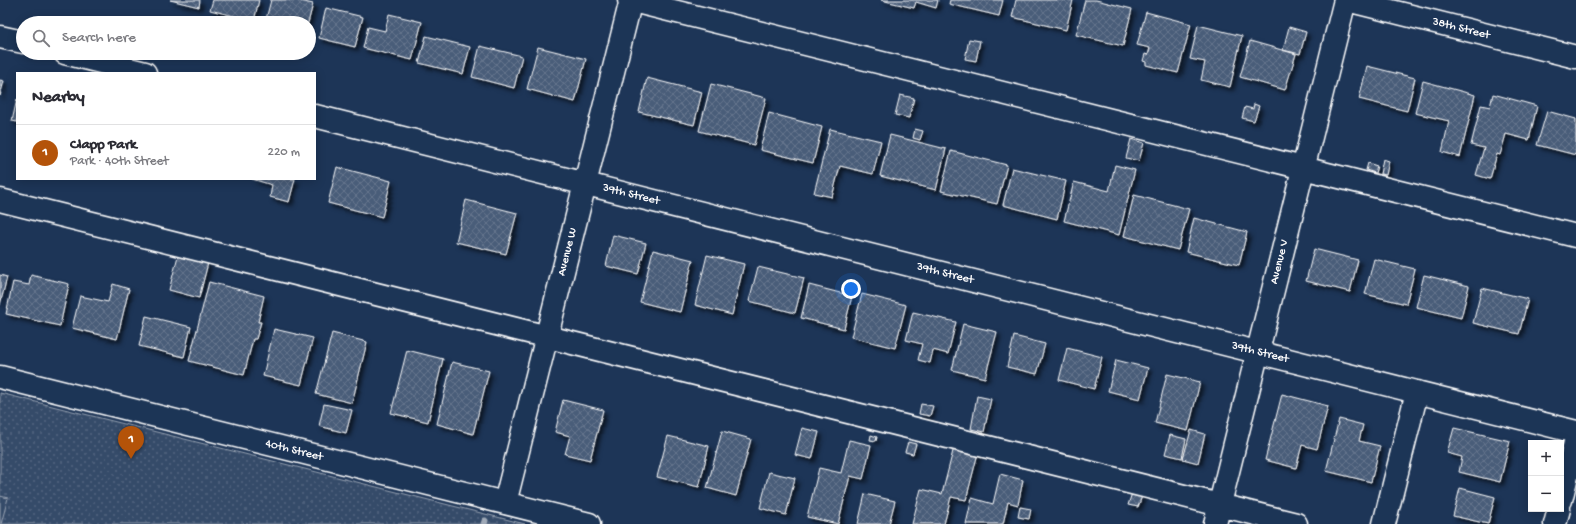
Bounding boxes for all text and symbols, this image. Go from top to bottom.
street label: 38th Street [1430,15,1492,43]
search box [16,16,316,60]
icon: search [30,27,52,49]
text: Search here [62,29,136,47]
text: Nearby [32,88,85,108]
text: Clapp Park [70,136,137,154]
text: 1 [42,145,48,160]
text: 220 m [268,145,300,160]
text: Park · 40th Street [70,154,169,169]
street label: 39th Street [600,181,662,209]
street label: Avenue W [555,226,581,278]
street label: Avenue V [1268,238,1292,286]
street label: 39th Street [914,260,976,288]
your location [841,279,861,299]
street label: 39th Street [1229,339,1291,367]
pin: 1 [118,426,144,459]
street label: 40th Street [264,437,325,465]
map controls [1528,440,1564,512]
button: + [1528,440,1564,476]
button: − [1528,476,1564,512]

